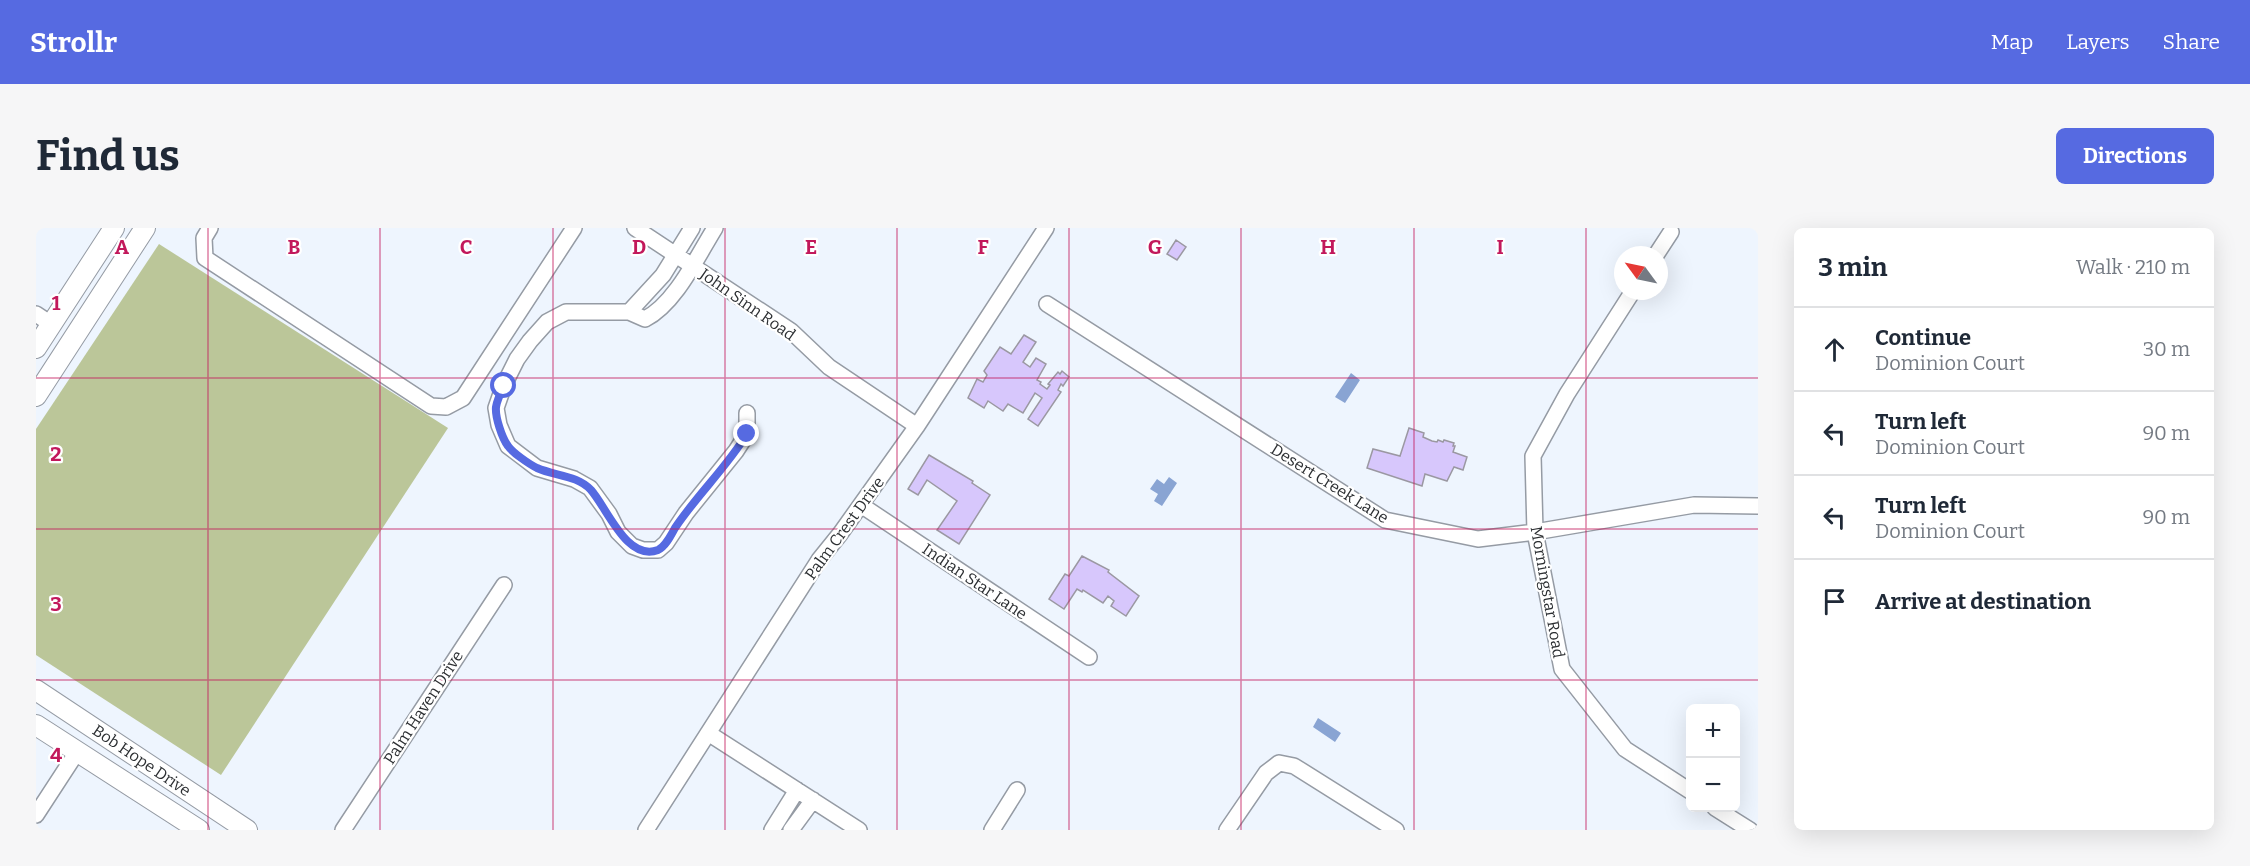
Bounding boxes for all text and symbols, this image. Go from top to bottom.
text: Strollr [30,26,117,59]
text: Map [1991,29,2033,55]
text: Layers [2066,29,2130,55]
text: Share [2163,29,2220,55]
button: Directions [2056,128,2214,184]
text: Find us [36,131,180,181]
text: A [115,235,130,259]
text: B [288,235,301,259]
text: C [460,235,472,259]
text: D [632,235,646,259]
text: E [805,235,817,259]
text: F [977,235,989,259]
text: G [1148,235,1162,259]
text: H [1320,235,1336,259]
text: I [1496,235,1504,259]
north arrow [1614,246,1668,300]
text: 3 min [1818,252,1887,283]
text: Walk · 210 m [2076,255,2190,279]
street label: John Sinn Road [695,264,800,345]
text: 1 [52,291,61,315]
text: Continue [1875,324,1971,351]
icon: ahead [1818,333,1851,366]
text: 30 m [2143,337,2190,361]
text: Dominion Court [1875,351,2025,375]
route start [490,372,516,398]
text: Turn left [1875,408,1967,435]
icon: left [1818,417,1851,450]
route end [733,420,759,446]
text: 90 m [2142,421,2190,445]
text: Dominion Court [1875,435,2025,459]
street label: Desert Creek Lane [1267,440,1392,527]
text: 2 [50,442,62,466]
street label: Palm Crest Drive [801,473,888,583]
text: Turn left [1875,492,1967,519]
icon: left [1818,501,1851,534]
text: 90 m [2142,505,2190,529]
text: Dominion Court [1875,519,2025,543]
street label: Morningstar Road [1527,525,1569,660]
street label: Indian Star Lane [919,539,1031,623]
icon: arrive [1818,585,1851,618]
text: Arrive at destination [1875,588,2091,615]
text: 3 [50,592,62,616]
street label: Palm Haven Drive [380,647,467,768]
map controls [1686,704,1740,812]
button: + [1686,704,1740,758]
street label: Bob Hope Drive [89,721,194,800]
text: 4 [50,743,62,767]
button: − [1686,758,1740,812]

